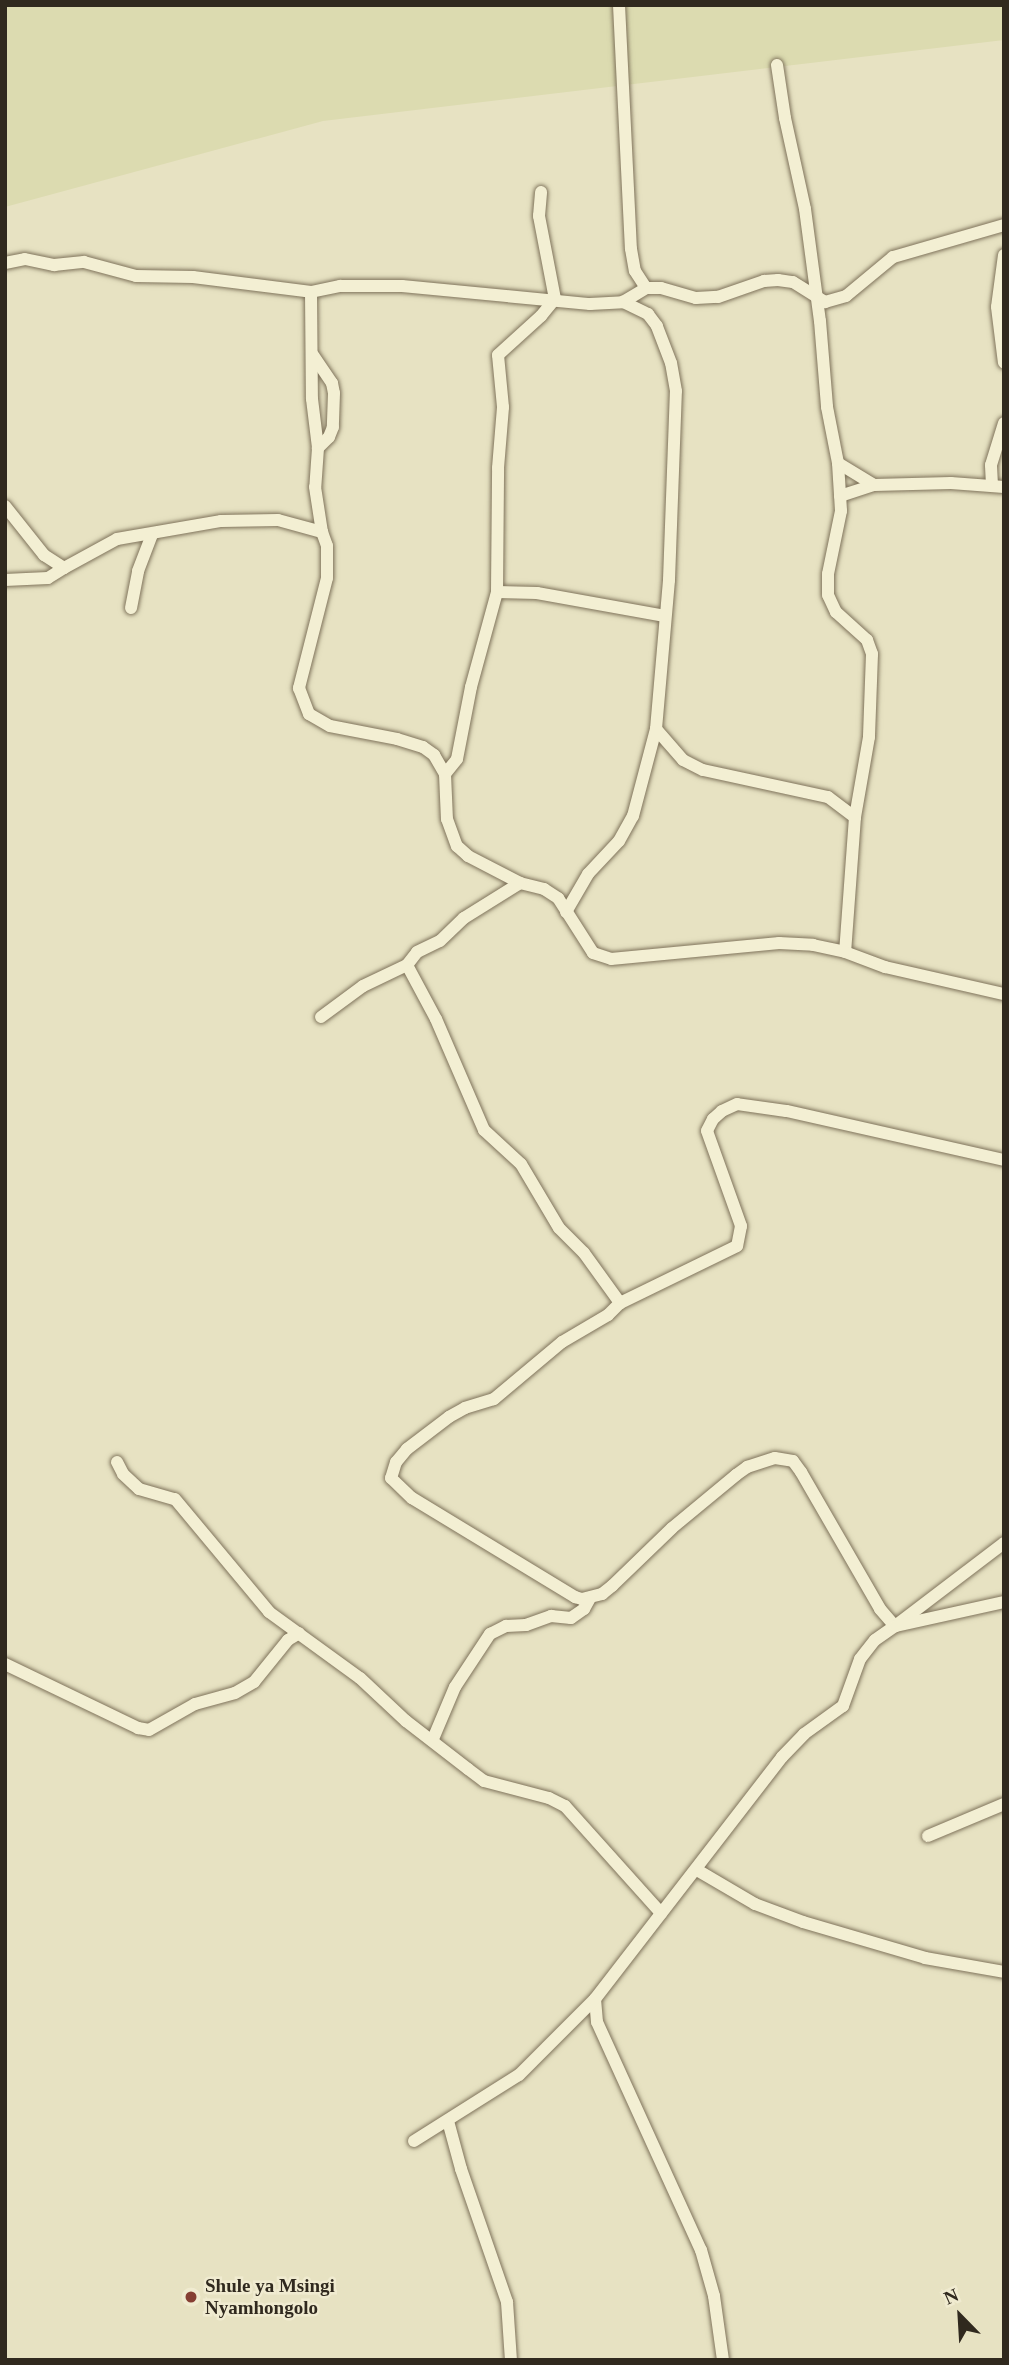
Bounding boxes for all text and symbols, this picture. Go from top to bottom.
place label: Shule ya Msingi Nyamhongolo [205,2275,335,2319]
north arrow [925,2281,995,2351]
text: N [941,2284,962,2309]
marker: Shule ya Msingi Nyamhongolo [183,2289,199,2305]

